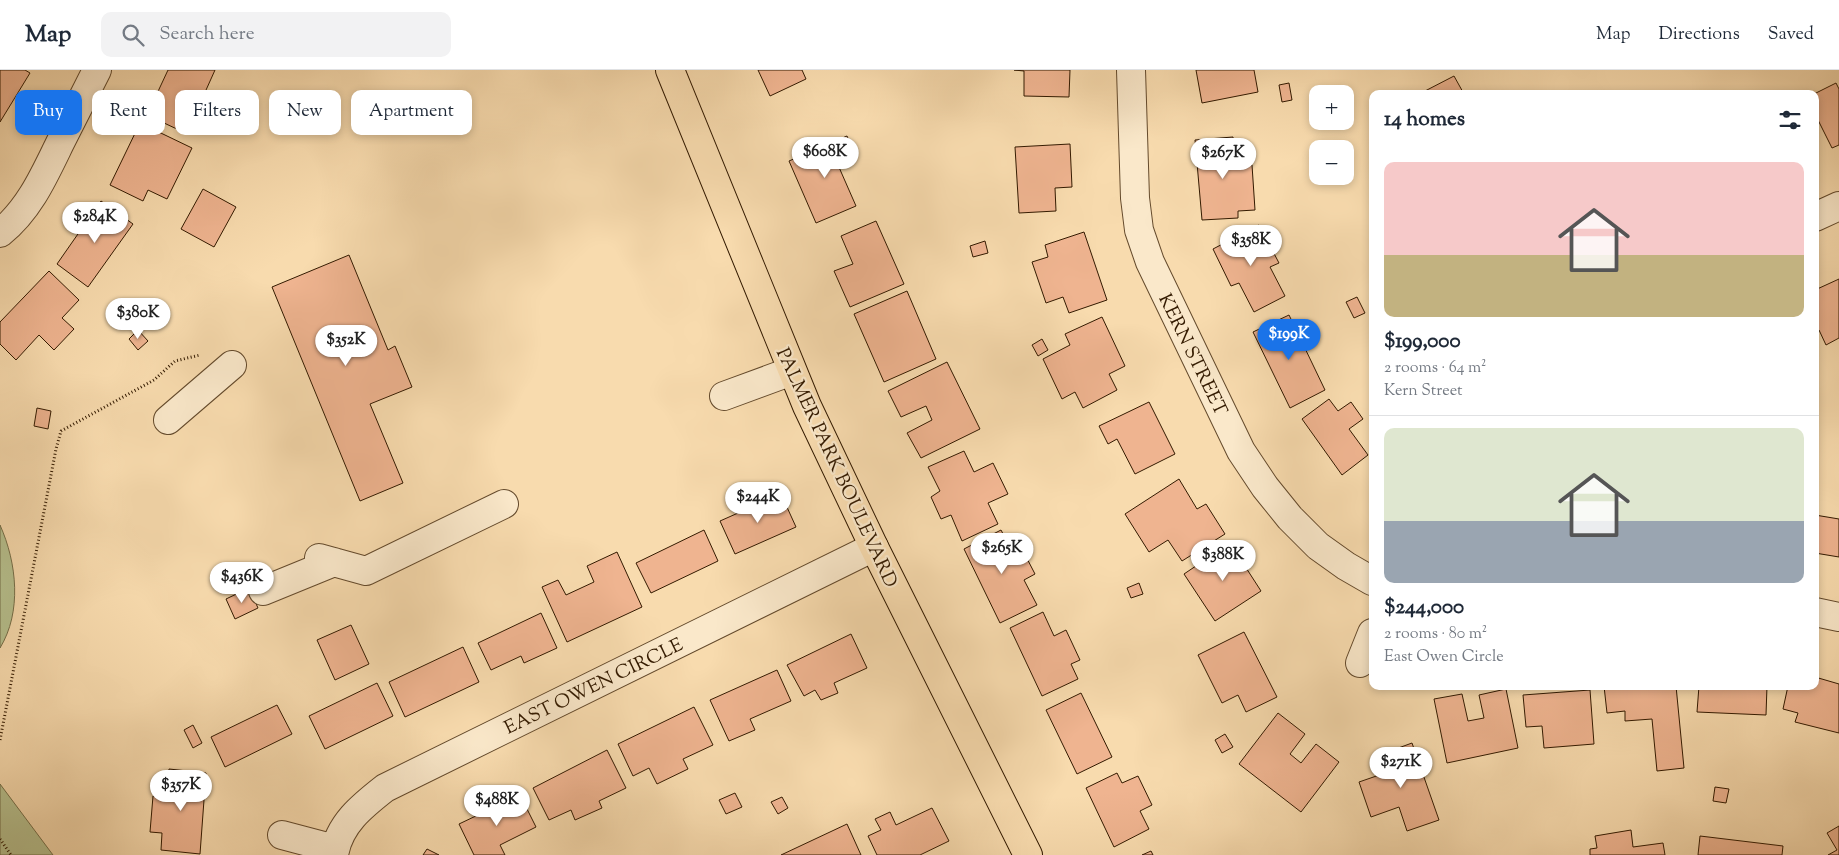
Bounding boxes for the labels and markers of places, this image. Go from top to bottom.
pin: $608K [790,136,860,179]
pin: $267K [1188,138,1258,180]
pin: $284K [60,202,130,244]
pin: $358K [1216,224,1286,267]
pin: $380K [103,298,173,340]
pin: $199K [1254,318,1324,361]
pin: $352K [311,324,381,367]
pin: $244K [723,482,793,524]
pin: $265K [967,532,1037,575]
pin: $388K [1188,540,1258,582]
pin: $436K [207,562,277,604]
pin: $271K [1366,746,1436,789]
pin: $357K [146,770,216,812]
pin: $488K [462,784,532,827]

